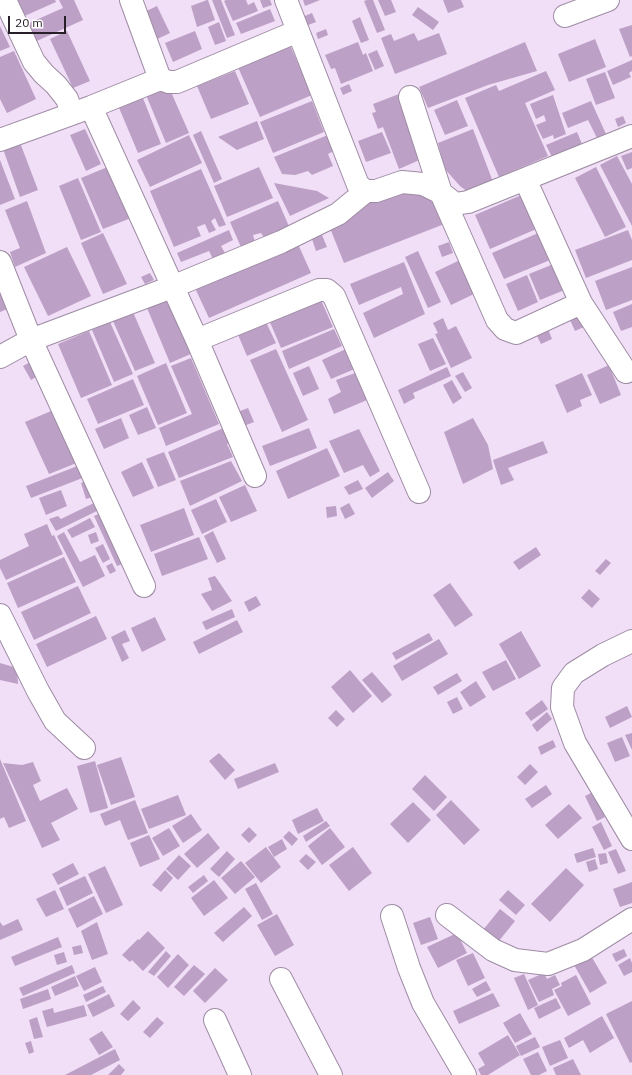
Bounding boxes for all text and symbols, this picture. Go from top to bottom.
scale bar [10,8,68,34]
text: 20 m [15,15,43,30]

